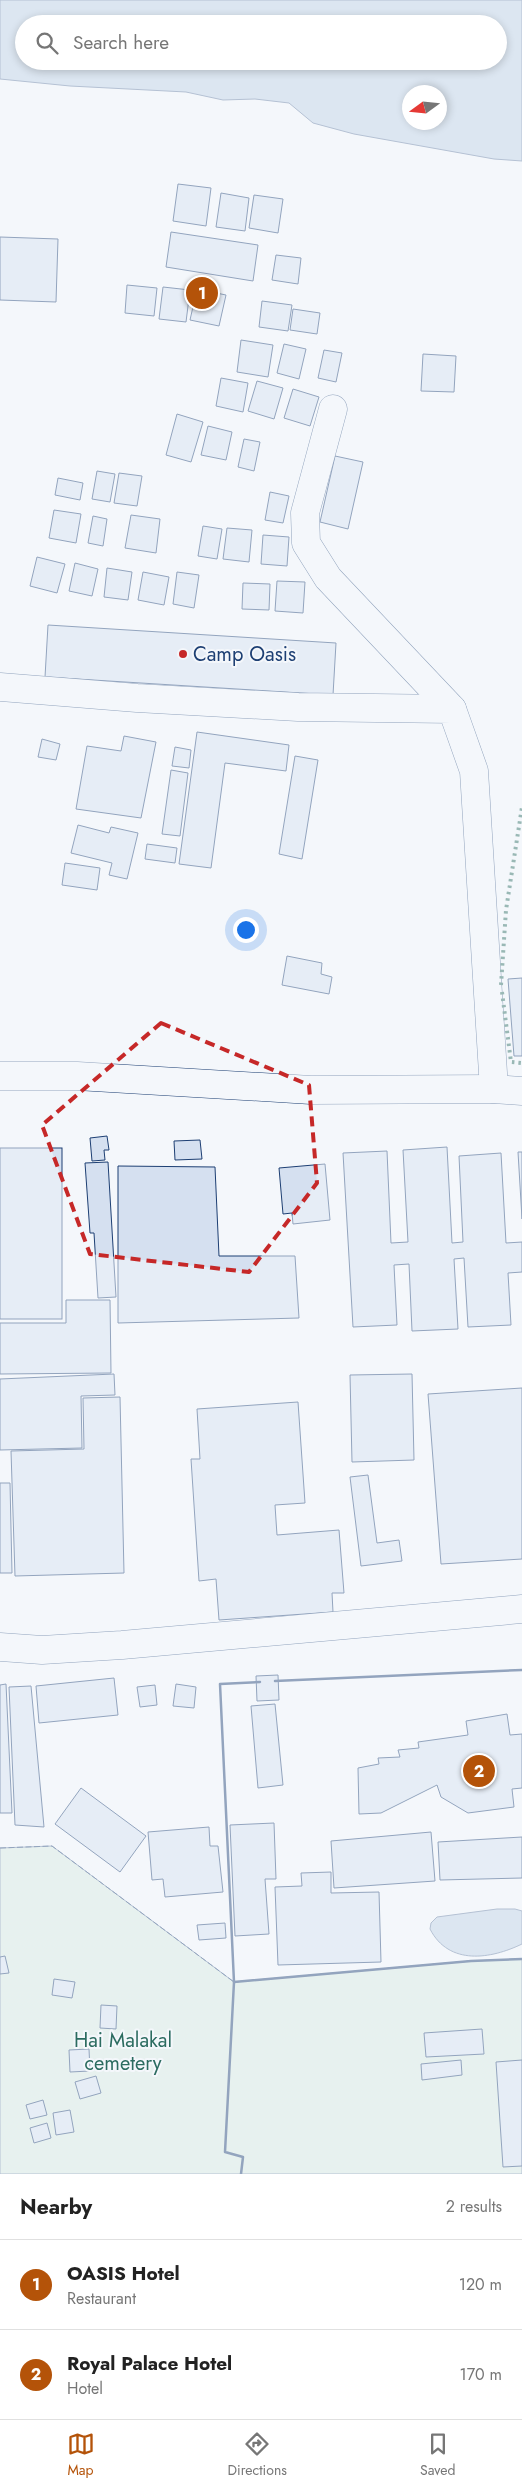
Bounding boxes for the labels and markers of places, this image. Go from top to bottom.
pin: 1 [186,274,218,312]
place label: Camp Oasis [193,640,296,669]
marker: Camp Oasis [177,648,189,660]
pin: 2 [463,1752,495,1790]

